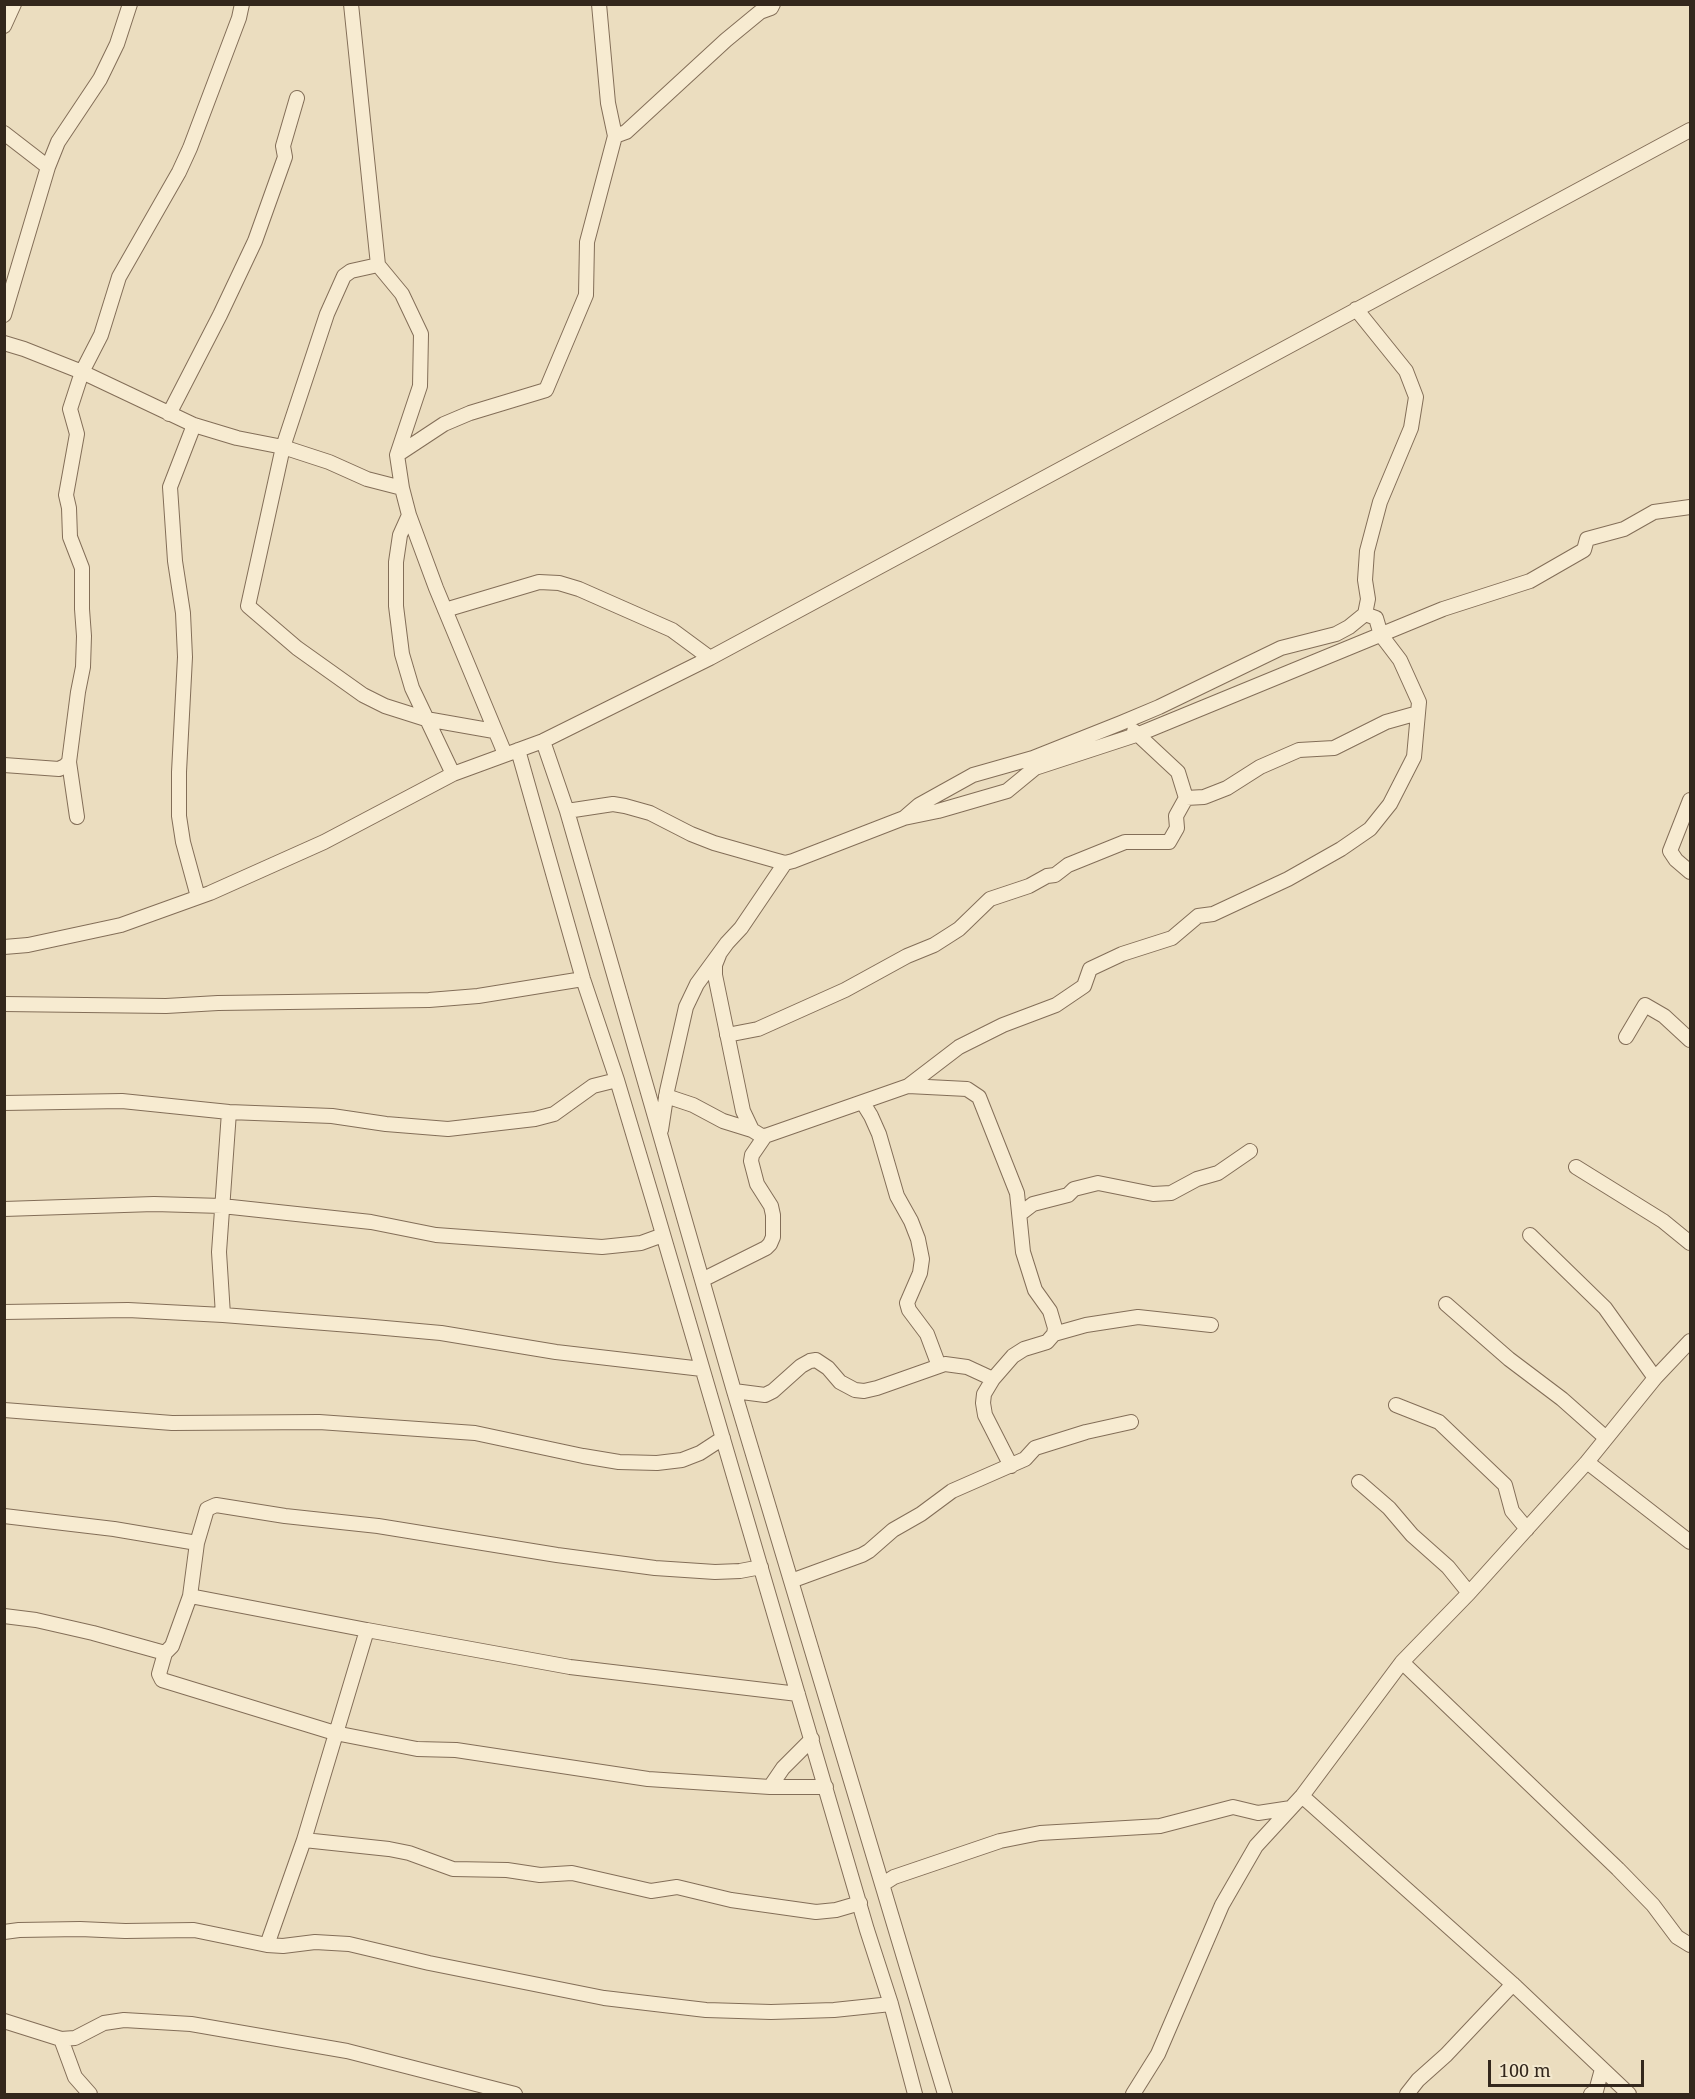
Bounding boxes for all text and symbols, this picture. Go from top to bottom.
scale bar [1491,2048,1647,2086]
text: 100 m [1499,2058,1551,2082]

